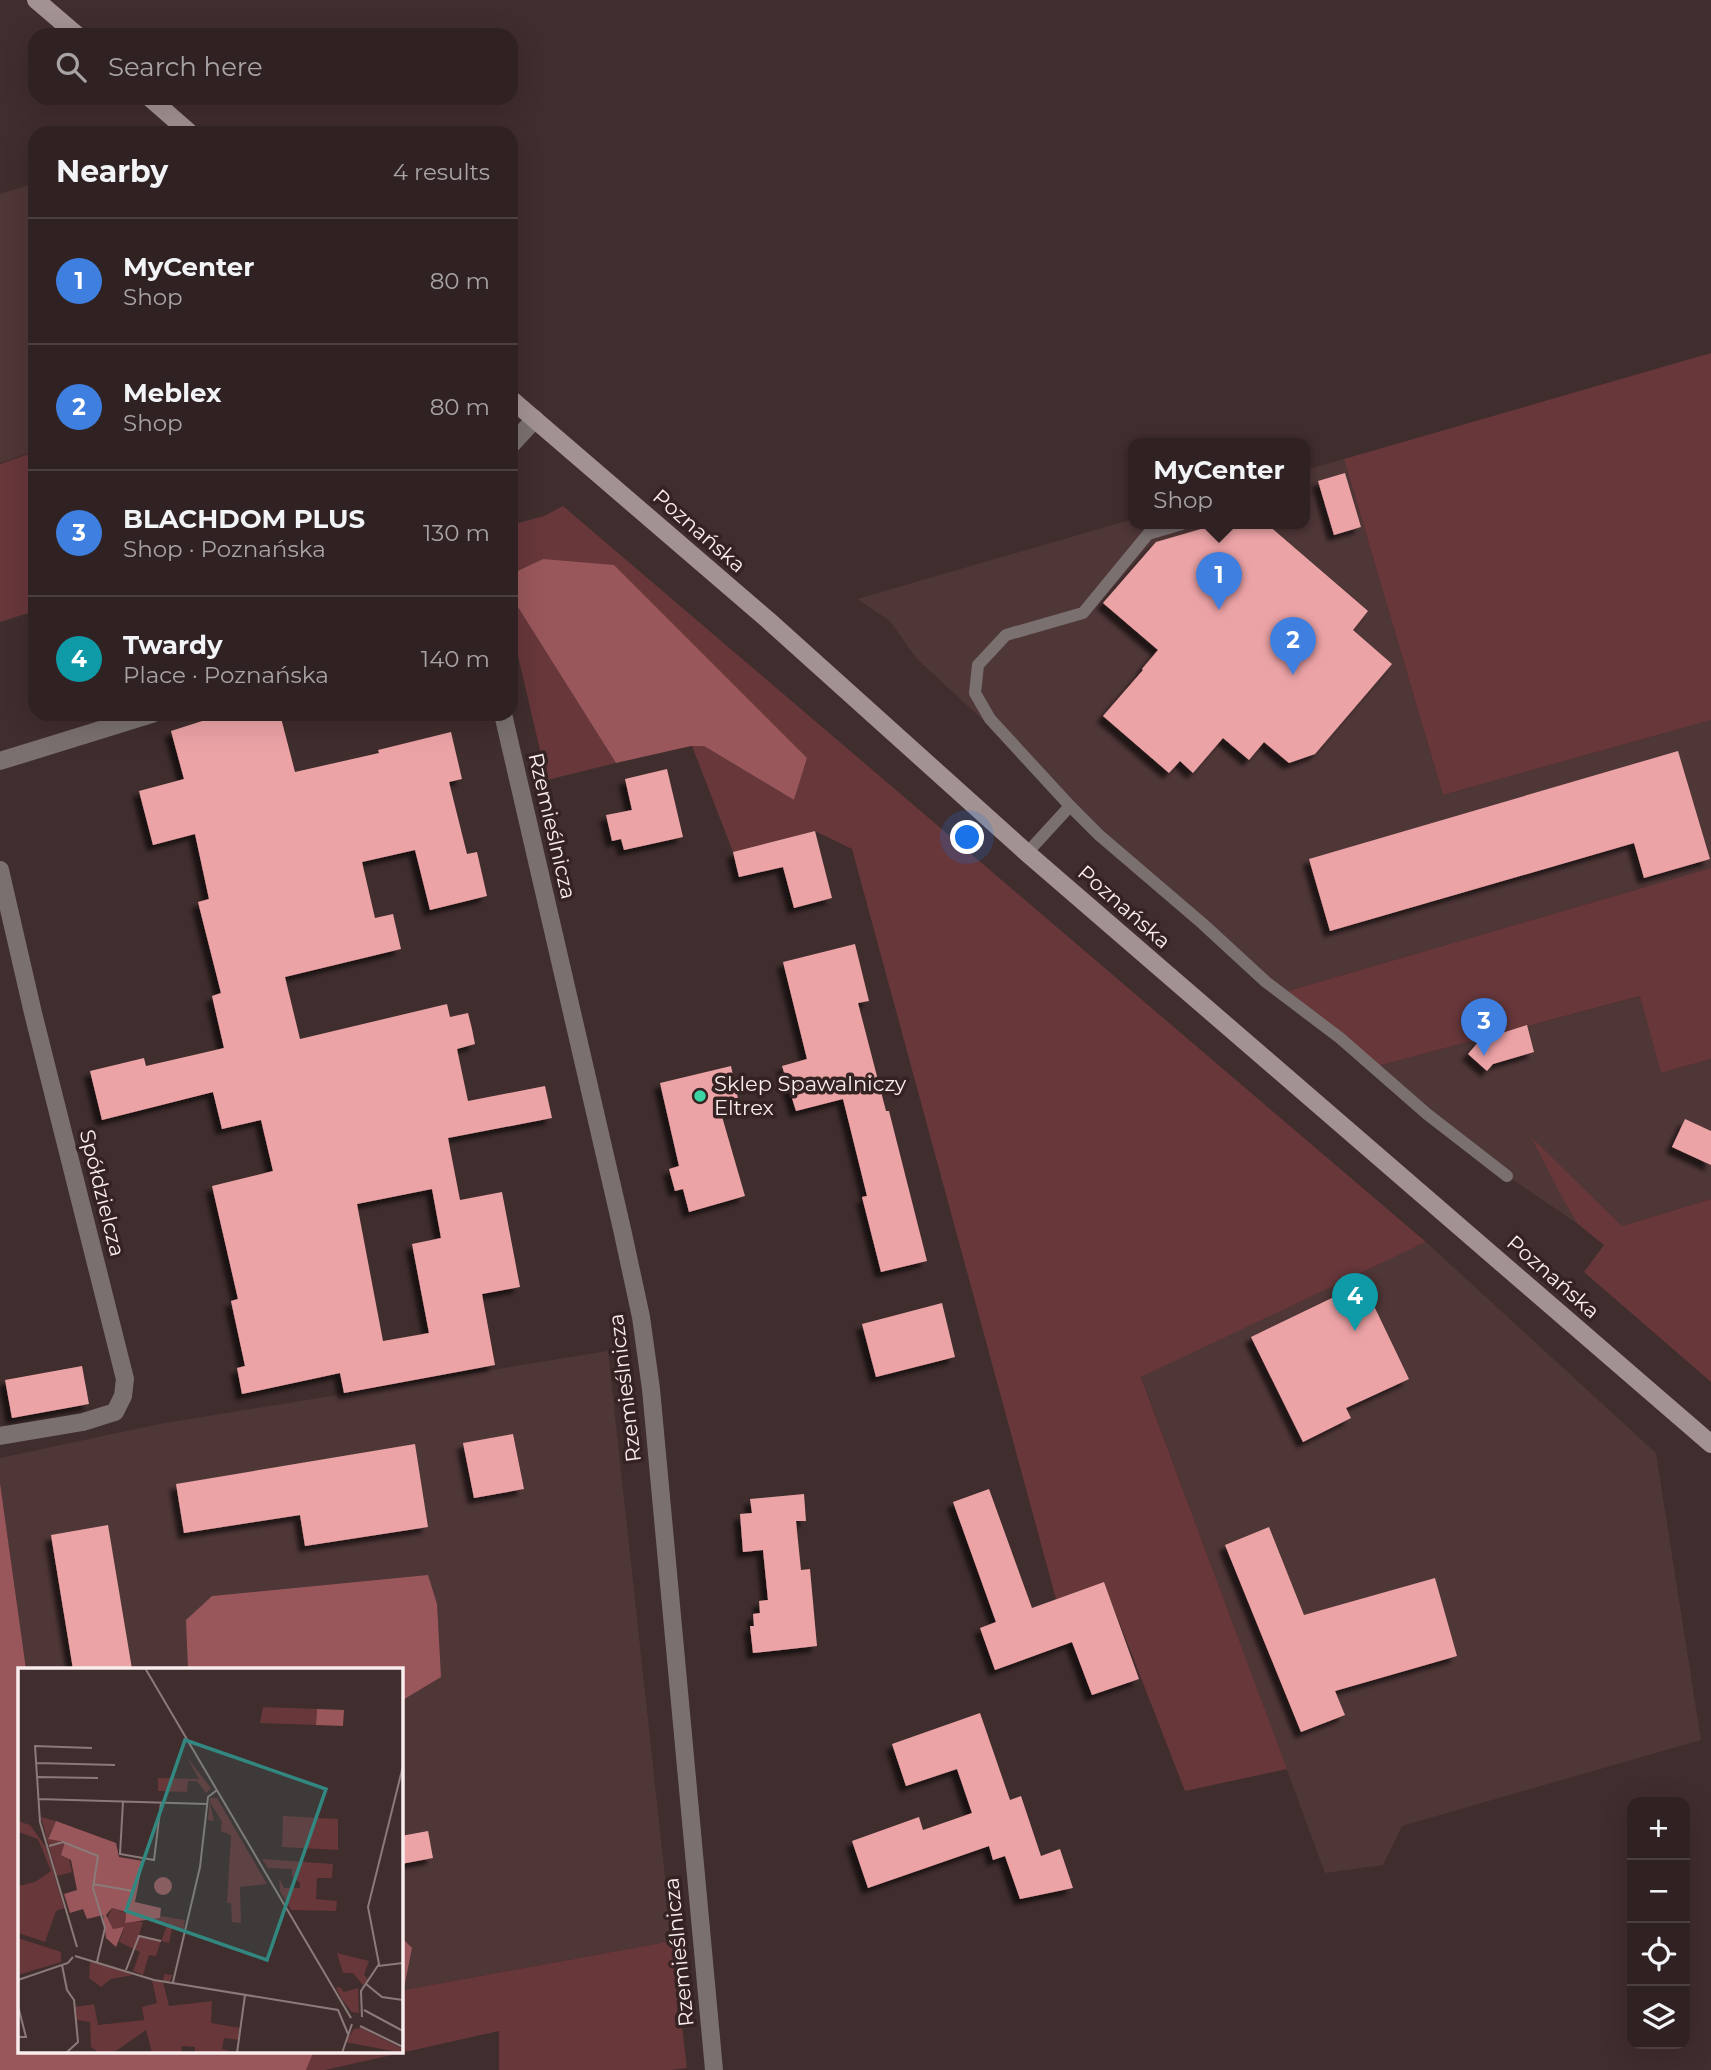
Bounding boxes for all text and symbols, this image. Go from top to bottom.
search box [28,28,518,105]
icon: search [52,48,90,86]
text: Search here [108,51,263,83]
text: Nearby [56,153,168,190]
text: 4 results [393,158,490,186]
text: MyCenter [123,251,254,283]
text: 1 [74,267,84,295]
text: 80 m [430,267,490,295]
text: Shop [123,283,183,311]
text: Meblex [123,377,222,409]
text: 2 [72,393,86,421]
text: 80 m [430,393,490,421]
text: Shop [123,409,183,437]
popup [1128,438,1310,529]
text: MyCenter [1153,454,1285,486]
street label: Poznańska [648,484,751,578]
text: Shop [1153,486,1213,514]
text: BLACHDOM PLUS [123,503,365,535]
text: 3 [72,519,86,547]
text: 130 m [423,519,490,547]
text: Shop · Poznańska [123,535,326,563]
pin: 1 [1196,552,1242,610]
pin: 2 [1270,617,1316,675]
text: Twardy [123,629,223,661]
text: 4 [71,645,87,673]
text: 140 m [421,645,490,673]
text: Place · Poznańska [123,661,329,689]
street label: Rzemieślnicza [523,750,581,902]
your location [950,820,984,854]
street label: Poznańska [1073,860,1176,954]
pin: 3 [1461,998,1507,1056]
place label: Sklep Spawalniczy Eltrex [714,1071,907,1120]
marker: Sklep Spawalniczy Eltrex [692,1088,708,1104]
street label: Spółdzielcza [75,1127,130,1259]
street label: Poznańska [1502,1230,1605,1324]
pin: 4 [1332,1273,1378,1331]
street label: Rzemieślnicza [603,1312,646,1464]
inset map [18,1668,402,2052]
map controls [1627,1797,1690,2049]
button: + [1627,1797,1690,1860]
button: − [1627,1860,1690,1923]
street label: Rzemieślnicza [658,1876,699,2028]
button: locate [1627,1923,1690,1986]
button: layers [1627,1986,1690,2049]

